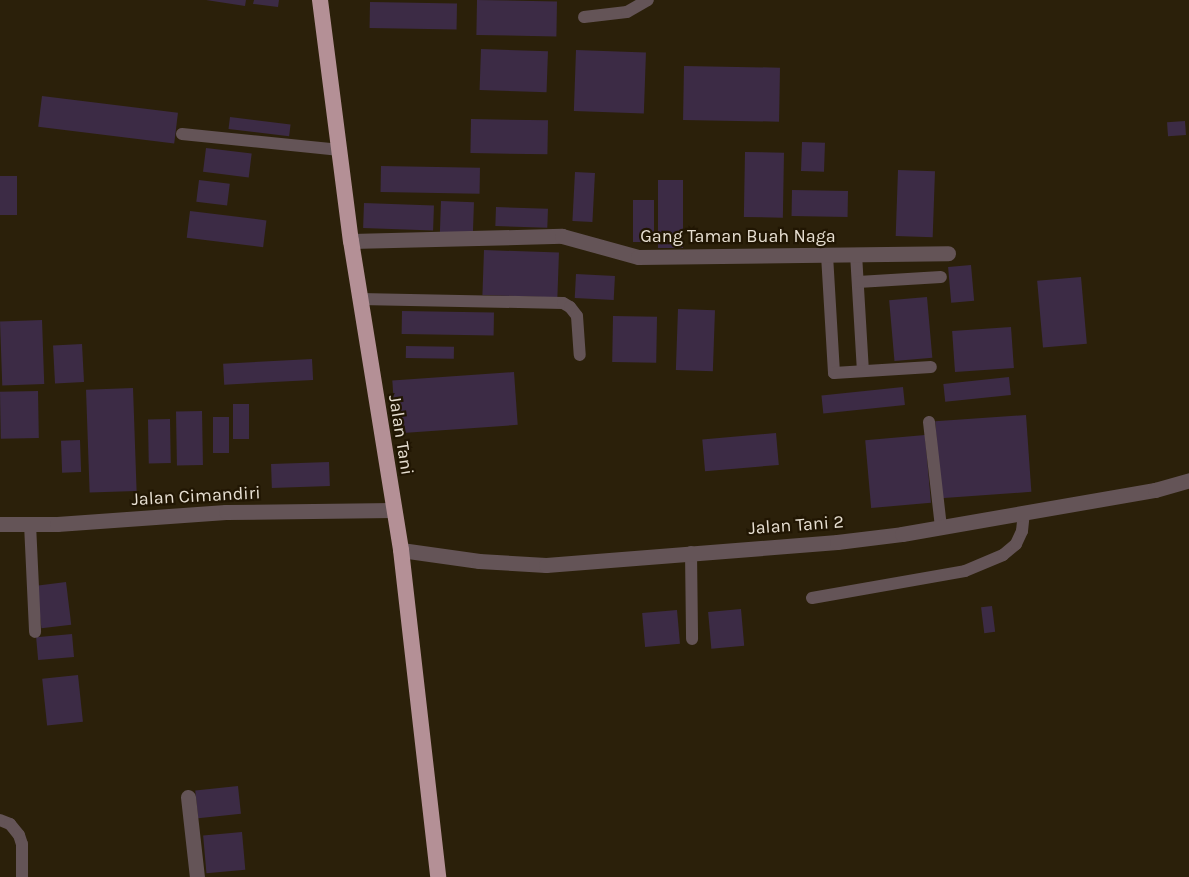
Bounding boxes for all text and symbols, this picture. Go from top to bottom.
street label: Gang Taman Buah Naga [640,225,836,247]
street label: Jalan Tani [384,393,418,477]
street label: Jalan Cimandiri [131,482,261,510]
street label: Jalan Tani 2 [748,511,844,539]

